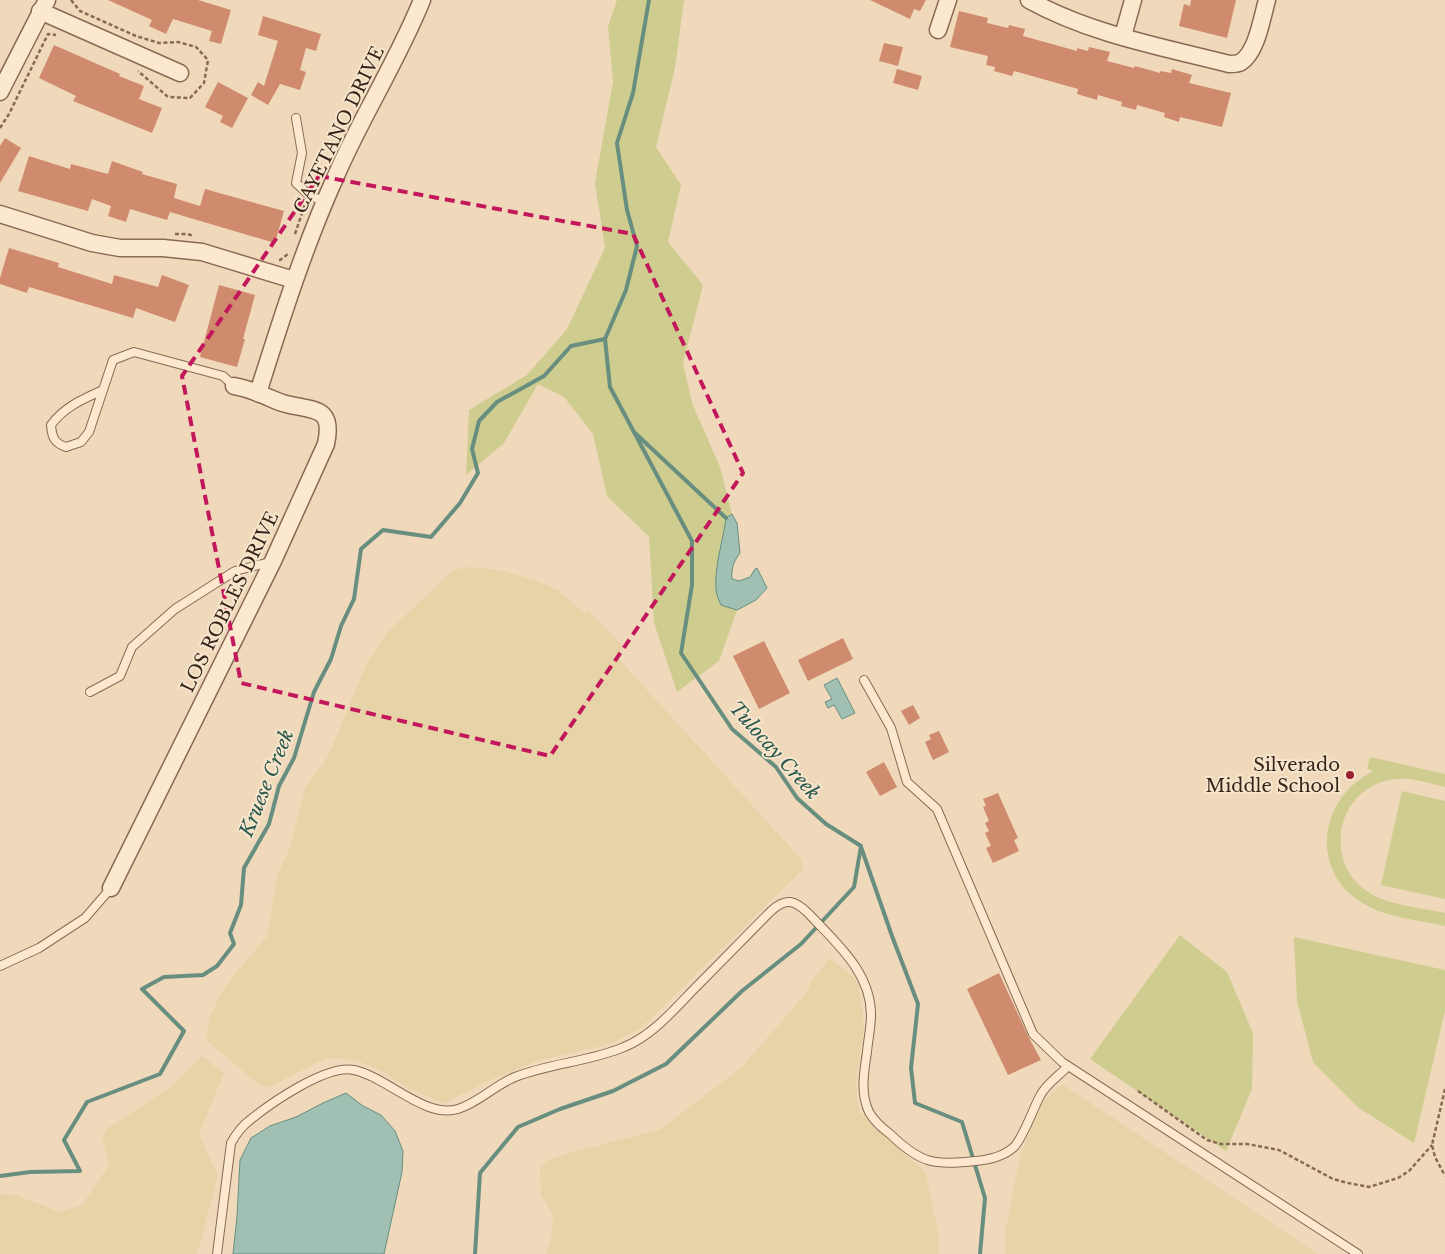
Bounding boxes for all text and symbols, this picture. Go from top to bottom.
street label: CAYETANO DRIVE [289,43,389,217]
street label: LOS ROBLES DRIVE [177,508,283,696]
water label: Tulocay Creek [725,697,825,804]
water label: Kruese Creek [234,726,298,841]
place label: Silverado Middle School [1206,754,1340,797]
marker: Silverado Middle School [1344,769,1356,781]

